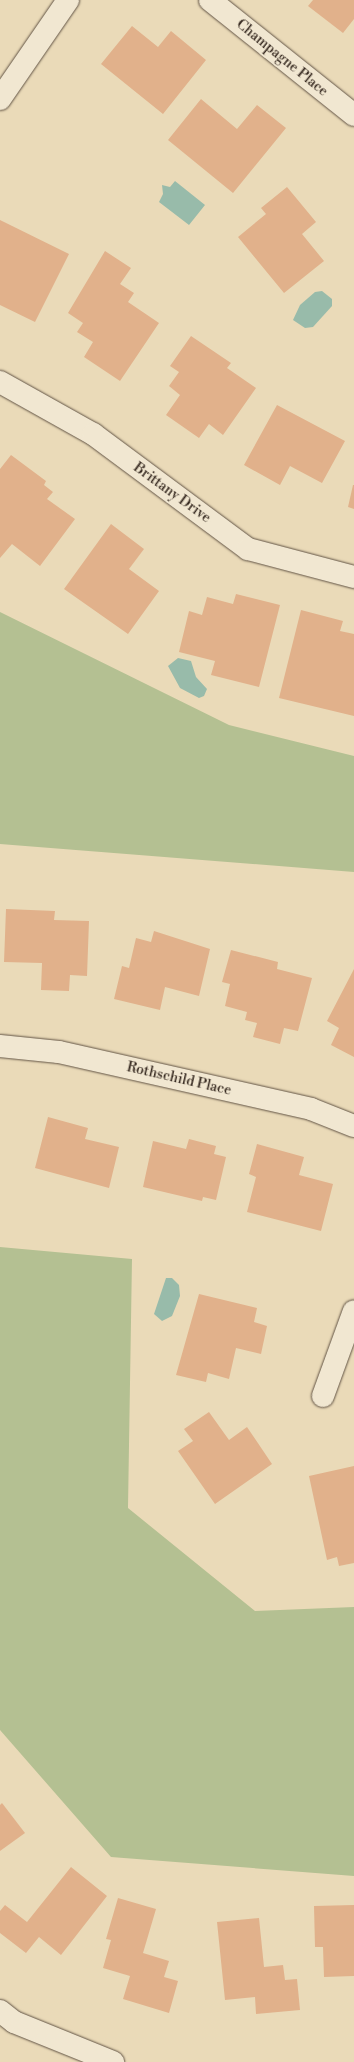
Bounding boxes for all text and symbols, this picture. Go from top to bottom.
street label: Champagne Place [233,16,331,100]
street label: Brittany Drive [130,459,214,527]
street label: Rothschild Place [125,1059,233,1099]

